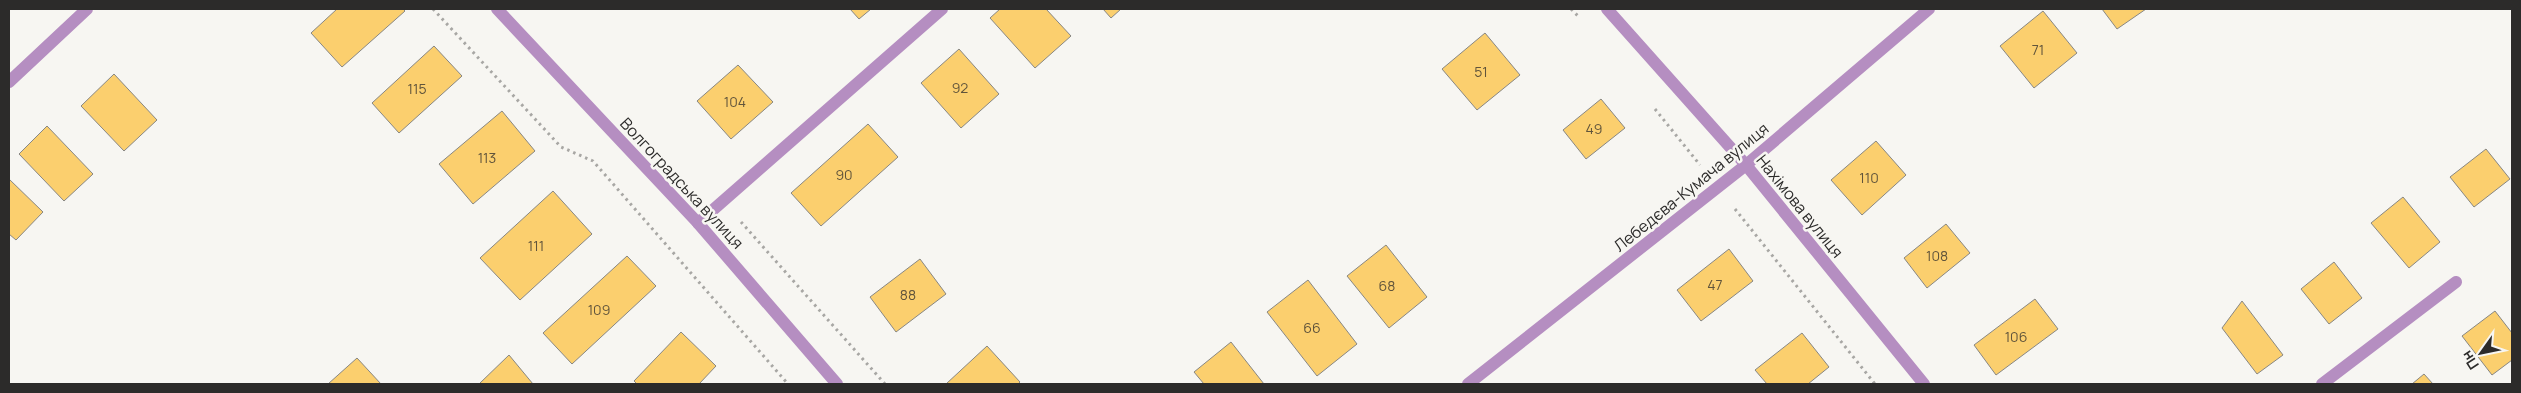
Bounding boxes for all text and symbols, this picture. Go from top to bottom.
house number: 71 [2032,40,2044,59]
house number: 51 [1474,62,1488,81]
house number: 92 [952,78,968,97]
house number: 115 [407,79,427,98]
house number: 104 [724,92,746,111]
street label: Волгоградська вулиця [615,113,749,253]
street label: Лебедєва-Кумача вулиця [1609,118,1773,256]
house number: 49 [1586,119,1602,138]
house number: 113 [478,148,496,167]
street label: Нахімова вулиця [1752,150,1848,262]
house number: 90 [835,165,853,184]
house number: 110 [1859,168,1879,187]
house number: 111 [528,236,544,255]
house number: 108 [1926,246,1948,265]
house number: 47 [1707,275,1723,294]
house number: 68 [1379,276,1395,295]
house number: 88 [900,285,916,304]
house number: 109 [588,300,610,319]
house number: 66 [1303,318,1321,337]
house number: 106 [2005,327,2027,346]
north arrow [2456,328,2506,378]
text: Пн [2457,347,2483,373]

